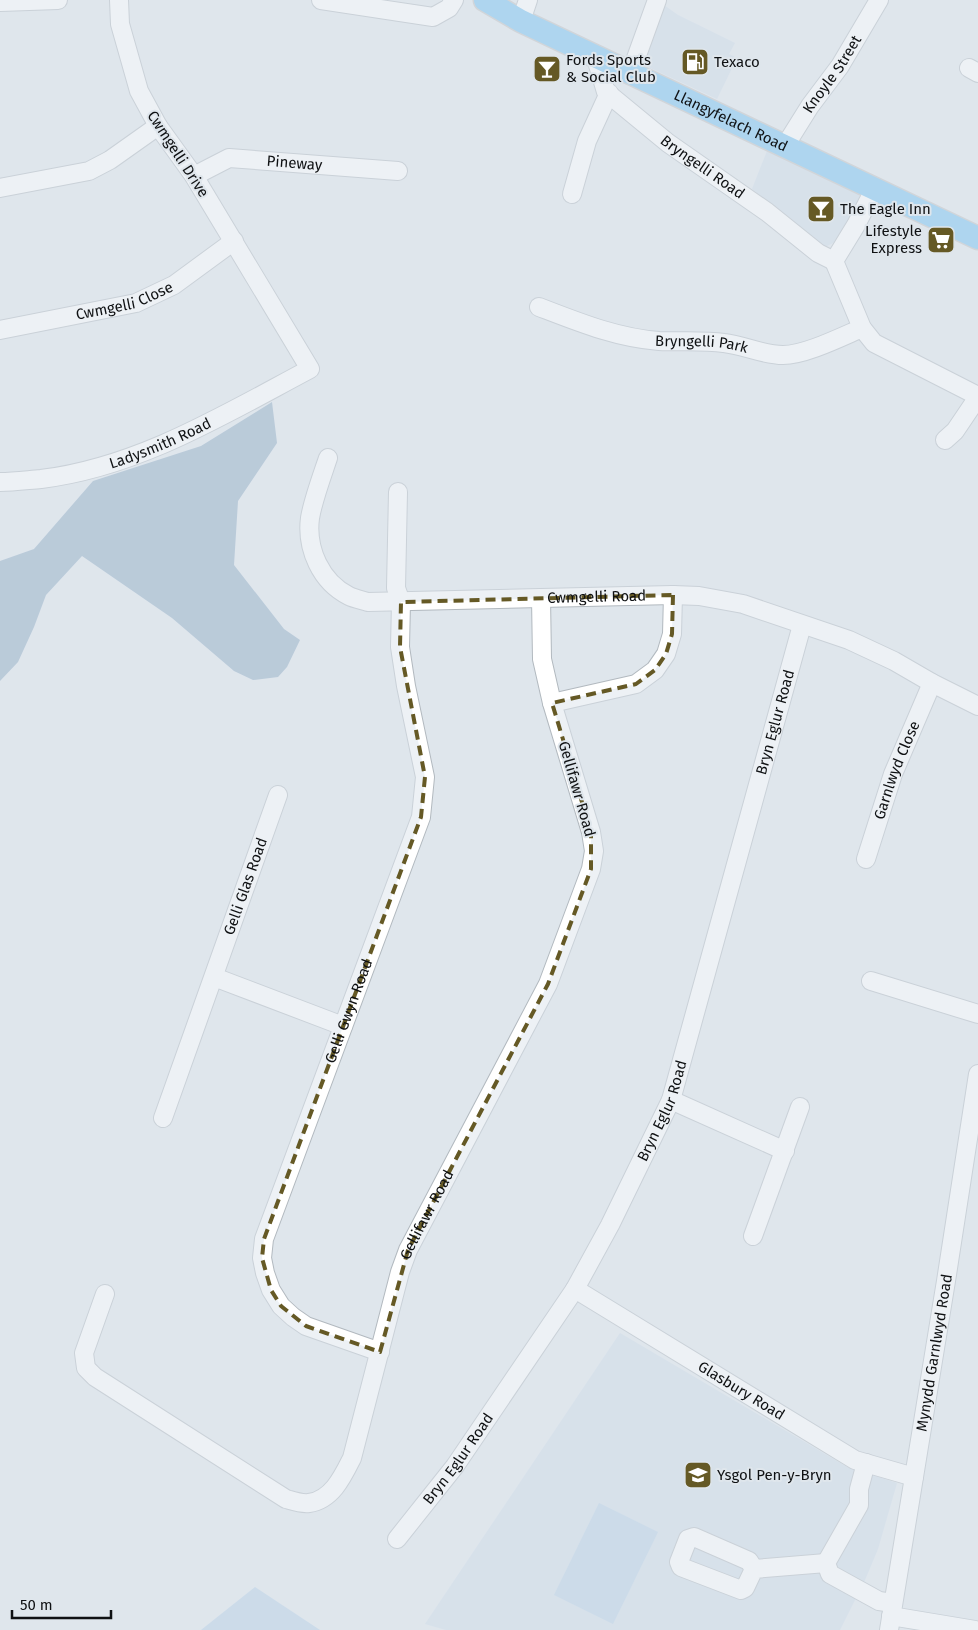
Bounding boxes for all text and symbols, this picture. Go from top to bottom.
street label: Knoyle Street [799,31,866,116]
fuel station icon: Texaco [680,47,710,77]
place label: Fords Sports & Social Club [566,51,656,86]
place label: Texaco [714,53,760,71]
bar icon: Fords Sports & Social Club [532,54,562,84]
street label: Llangyfelach Road [671,86,791,155]
street label: Cwmgelli Drive [143,107,213,201]
street label: Bryngelli Road [657,132,748,203]
street label: Pineway [266,152,324,174]
bar icon: The Eagle Inn [806,194,836,224]
place label: The Eagle Inn [840,200,931,218]
place label: Lifestyle Express [865,222,922,257]
supermarket icon: Lifestyle Express [926,225,956,255]
street label: Cwmgelli Close [74,278,176,324]
street label: Bryngelli Park [655,332,750,357]
street label: Ladysmith Road [107,414,214,472]
street label: Cwmgelli Road [547,587,646,607]
street label: Bryn Eglur Road [752,668,798,777]
street label: Garnlwyd Close [870,718,924,822]
street label: Gellifawr Road [555,739,599,839]
street label: Gelli Glas Road [220,835,271,937]
street label: Gelli Gwyn Road [321,957,376,1066]
street label: Bryn Eglur Road [633,1058,691,1164]
street label: Gellifawr Road [396,1167,458,1262]
street label: Mynydd Garnlwyd Road [913,1273,956,1433]
street label: Glasbury Road [695,1357,788,1424]
street label: Bryn Eglur Road [419,1410,497,1508]
school or university icon: Ysgol Pen-y-Bryn [683,1460,713,1490]
place label: Ysgol Pen-y-Bryn [717,1466,832,1484]
scale bar [12,1588,111,1620]
text: 50 m [20,1596,53,1614]

